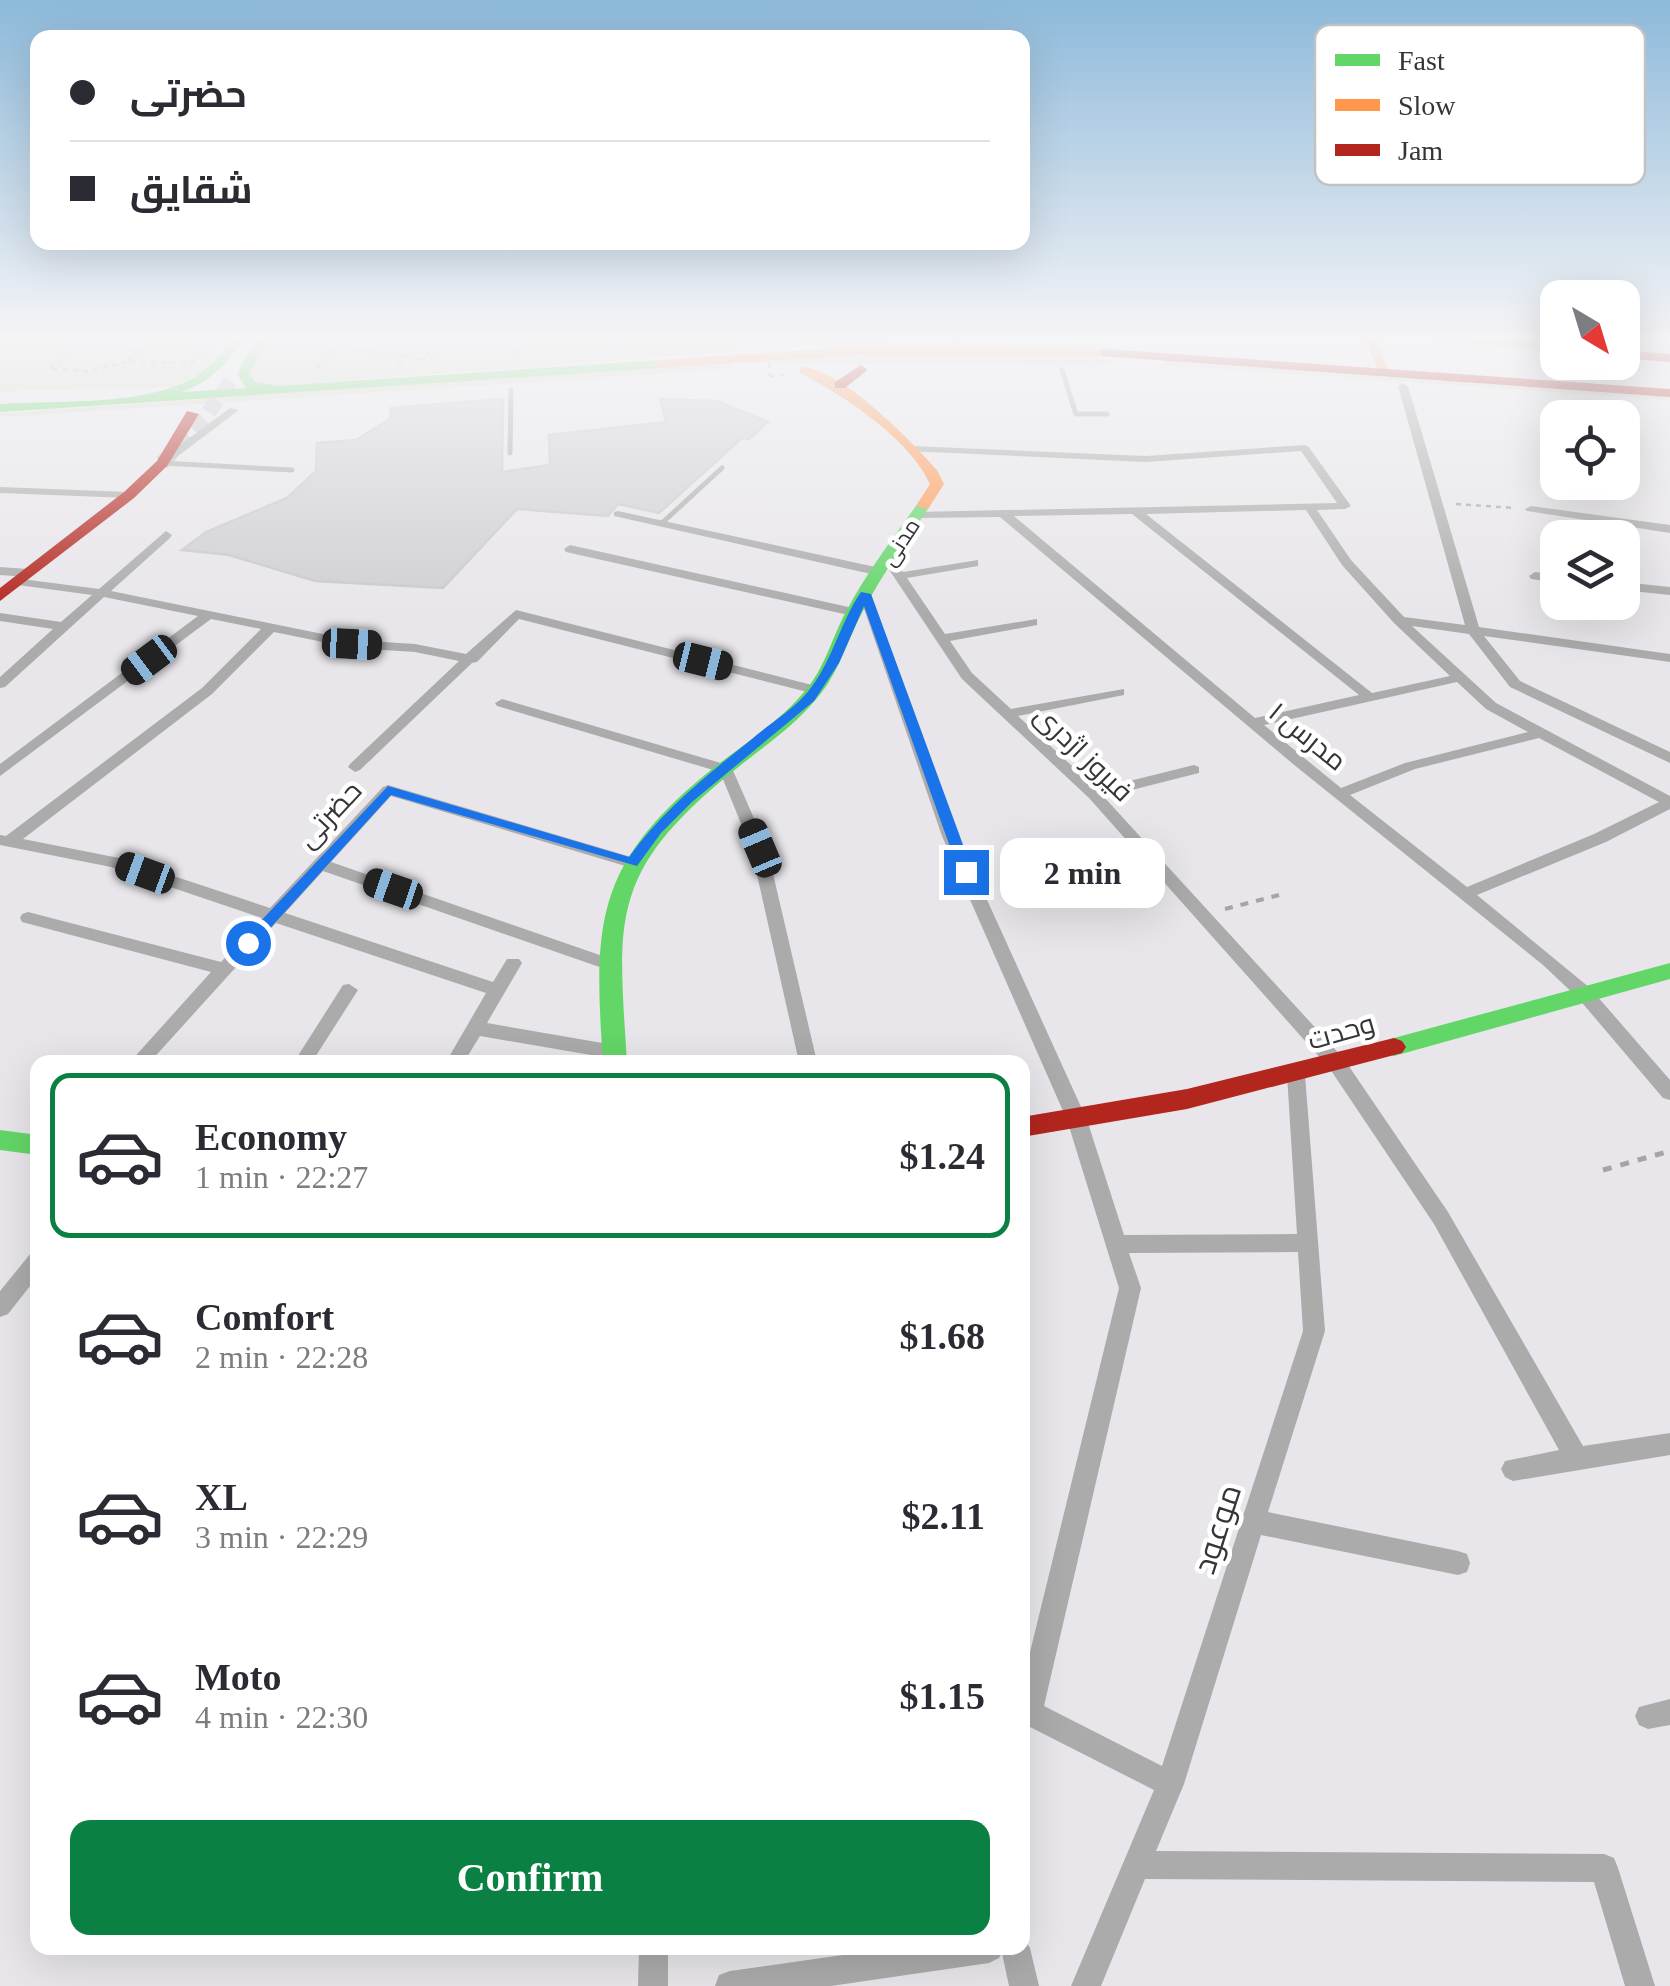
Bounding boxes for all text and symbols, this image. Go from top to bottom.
legend [1315,25,1645,185]
text: Fast [1398,45,1445,76]
text: حضرتی [130,73,247,115]
text: Slow [1398,90,1456,121]
text: Jam [1398,135,1443,166]
text: شقایق [130,169,253,211]
north arrow [1540,280,1640,380]
map controls [1540,280,1640,620]
button: locate [1540,400,1640,500]
street label: مدنی [876,514,926,571]
button: layers [1540,520,1640,620]
car [321,627,383,661]
car [116,630,182,690]
car [670,639,736,683]
street label: مدرس ۱ [1262,696,1352,777]
street label: فیروز اژدری [1028,699,1139,808]
street label: حضرتی [291,775,368,855]
car [734,815,786,881]
callout: 2 min [1001,837,1166,907]
car [112,849,178,897]
route end [944,850,989,895]
text: 2 min [1044,855,1121,891]
car [360,865,426,913]
route start [226,921,271,966]
street label: وحدت [1304,1007,1378,1056]
icon: car [75,1111,165,1201]
text: Economy [195,1116,347,1158]
text: $1.24 [900,1135,985,1177]
text: 1 min · 22:27 [195,1159,368,1195]
icon: car [75,1291,165,1381]
text: Comfort [195,1296,334,1338]
text: $1.68 [900,1315,985,1357]
text: 2 min · 22:28 [195,1339,368,1375]
icon: car [75,1471,165,1561]
text: XL [195,1476,248,1518]
street label: موعود [1186,1480,1248,1578]
text: $2.11 [902,1495,985,1537]
text: 3 min · 22:29 [195,1519,368,1555]
icon: car [75,1651,165,1741]
text: Moto [195,1656,282,1698]
text: $1.15 [900,1675,985,1717]
text: 4 min · 22:30 [195,1699,368,1735]
button: Confirm [70,1820,990,1935]

